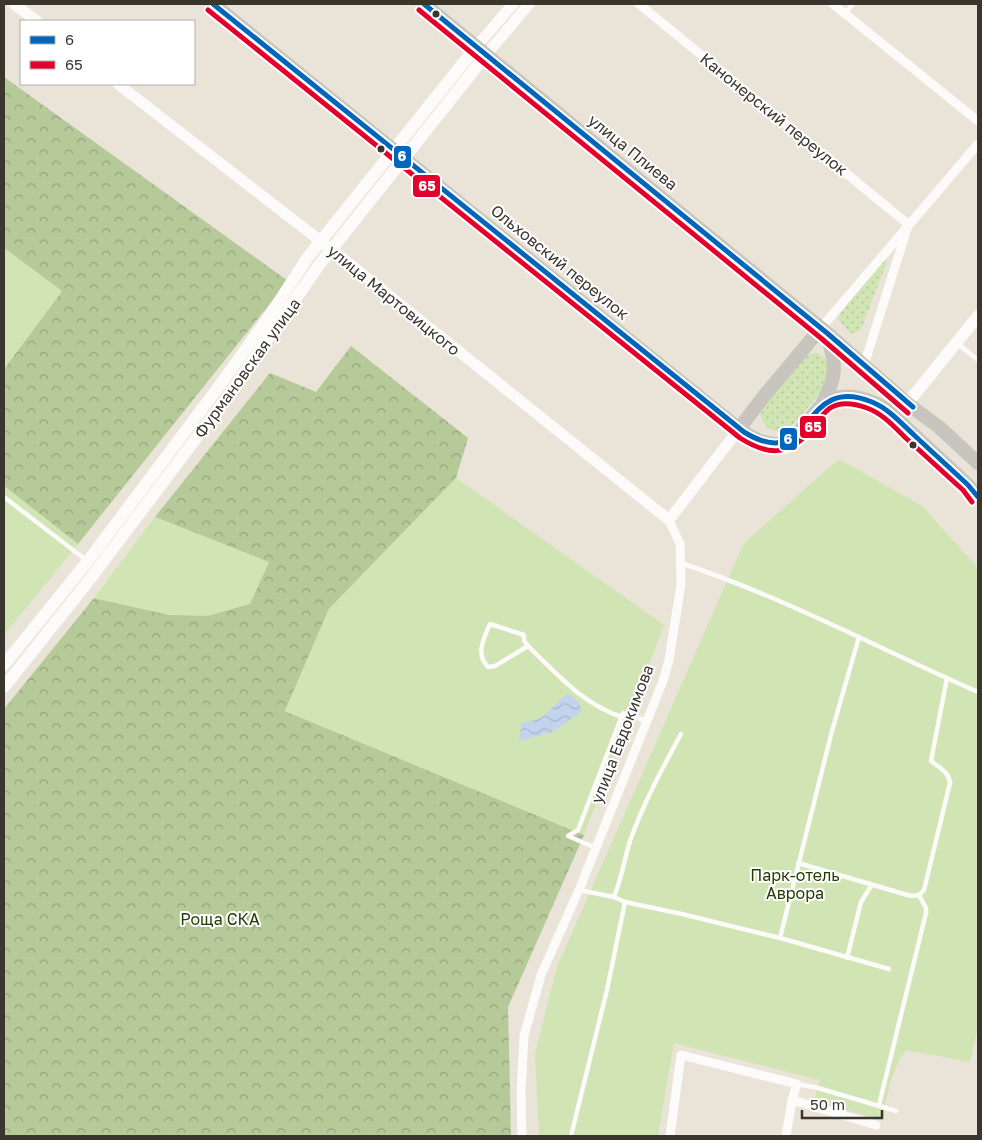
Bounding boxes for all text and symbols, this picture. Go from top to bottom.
unlabelled marker [431,9,441,19]
legend [20,20,195,85]
text: 6 [65,30,74,48]
street label: Канонерский переулок [696,48,852,180]
text: 65 [65,55,83,73]
street label: улица Плиева [584,110,682,194]
unlabelled marker [376,144,386,154]
line badge: 6 [393,145,412,169]
text: 6 [398,147,407,164]
line badge: 65 [412,174,441,198]
text: 65 [418,177,436,194]
street label: Ольховский переулок [487,200,633,324]
street label: улица Мартовицкого [324,240,464,360]
street label: Фурмановская улица [189,294,305,442]
line badge: 65 [799,415,827,439]
text: 65 [804,418,822,435]
line badge: 6 [779,427,798,451]
text: 6 [784,430,793,447]
unlabelled marker [908,440,918,450]
street label: улица Евдокимова [586,662,658,806]
park label: Парк-отель Аврора [750,865,840,903]
park label: Роща СКА [180,909,260,929]
scale bar [802,1088,882,1120]
text: 50 m [810,1095,845,1113]

